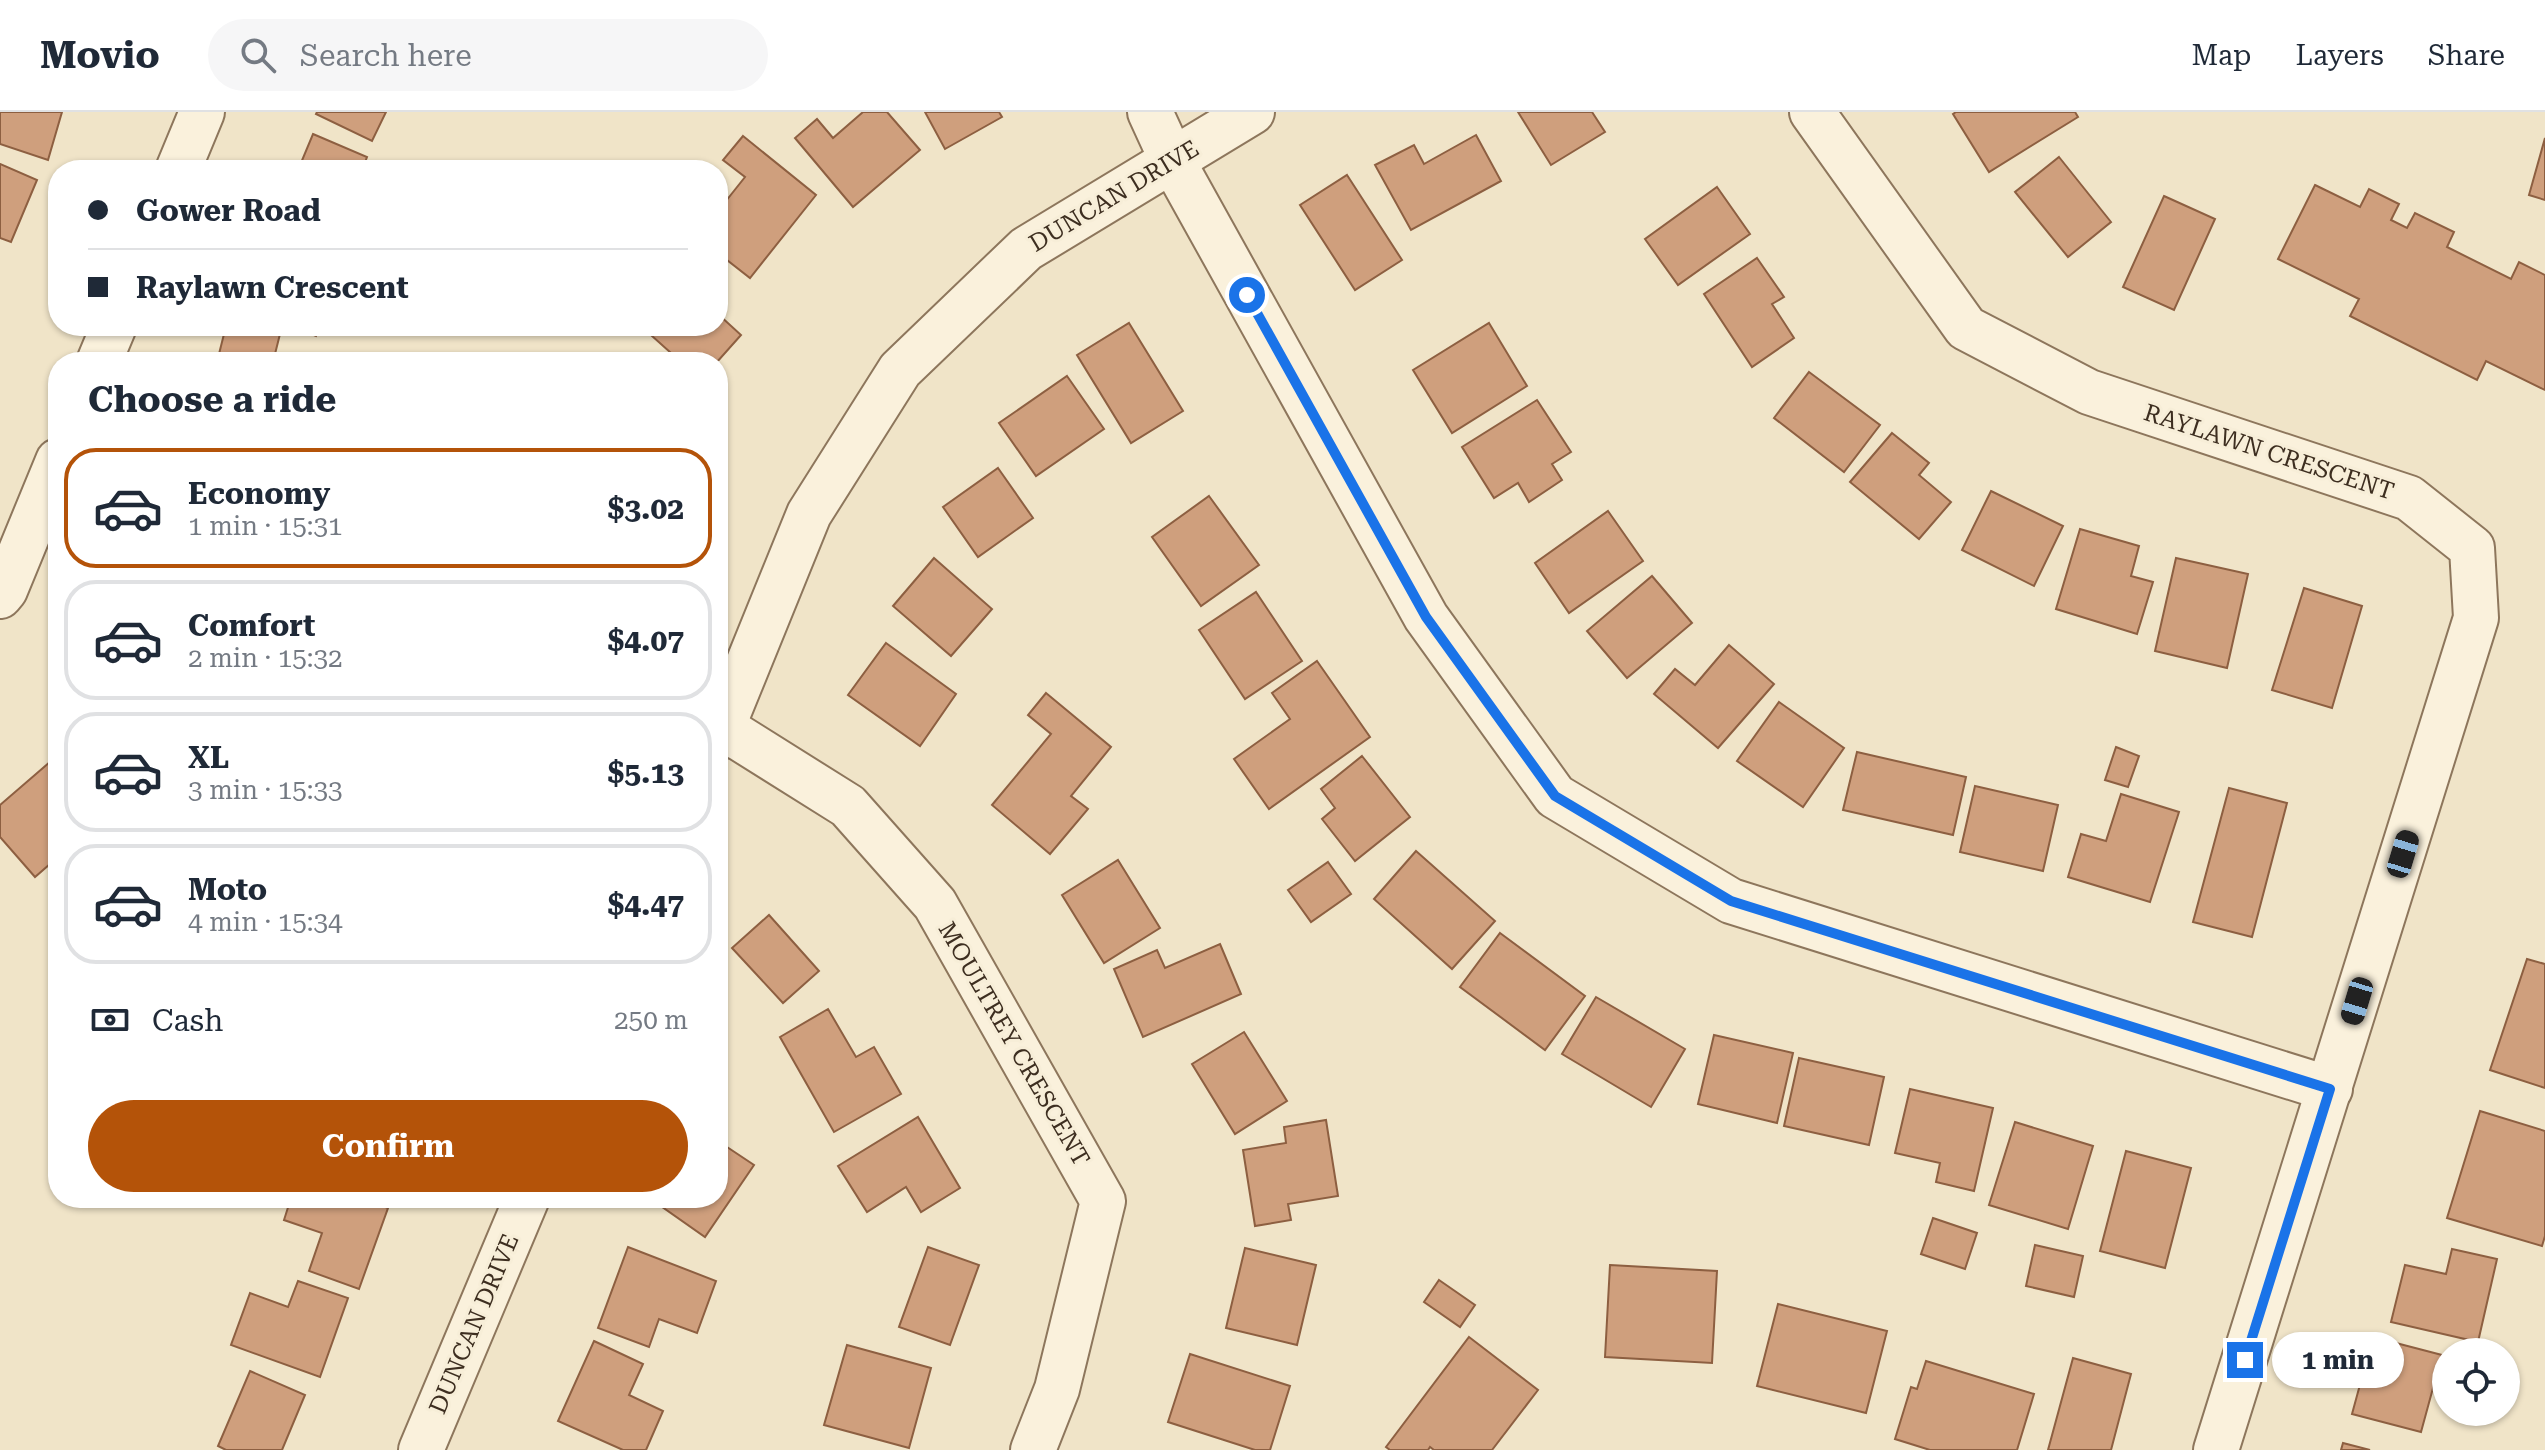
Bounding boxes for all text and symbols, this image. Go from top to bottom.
search box [208,19,768,91]
text: Movio [40,33,160,77]
icon: search [236,33,280,77]
text: Search here [300,38,472,73]
text: Map [2192,39,2251,72]
text: Layers [2295,39,2384,72]
text: Share [2428,39,2505,72]
street label: DUNCAN DRIVE [1024,134,1204,258]
text: Gower Road [136,193,321,228]
text: Raylawn Crescent [136,270,409,305]
route start [1229,277,1265,313]
text: Choose a ride [88,379,336,421]
street label: RAYLAWN CRESCENT [2140,398,2398,506]
icon: car [92,472,164,544]
text: Economy [188,476,330,511]
text: $3.02 [607,491,684,526]
text: 1 min · 15:31 [188,511,343,541]
icon: car [92,604,164,676]
text: Comfort [188,608,315,643]
text: $4.07 [607,623,684,658]
text: 2 min · 15:32 [188,643,343,673]
icon: car [92,736,164,808]
text: XL [188,740,229,775]
text: $5.13 [607,755,684,790]
text: 3 min · 15:33 [188,775,343,805]
car [2385,828,2421,880]
icon: car [92,868,164,940]
text: Moto [188,872,267,907]
text: $4.47 [607,887,684,922]
text: 4 min · 15:34 [188,907,343,937]
street label: MOULTREY CRESCENT [933,917,1095,1171]
car [2339,975,2375,1027]
icon: cash [88,998,132,1042]
text: Cash [152,1003,223,1038]
text: 250 m [614,1005,688,1035]
button: Confirm [88,1100,688,1192]
street label: DUNCAN DRIVE [423,1230,525,1418]
callout: 1 min [2273,1332,2405,1388]
map controls [2432,1338,2520,1426]
button: locate [2432,1338,2520,1426]
route end [2227,1342,2263,1378]
text: 1 min [2302,1345,2374,1375]

